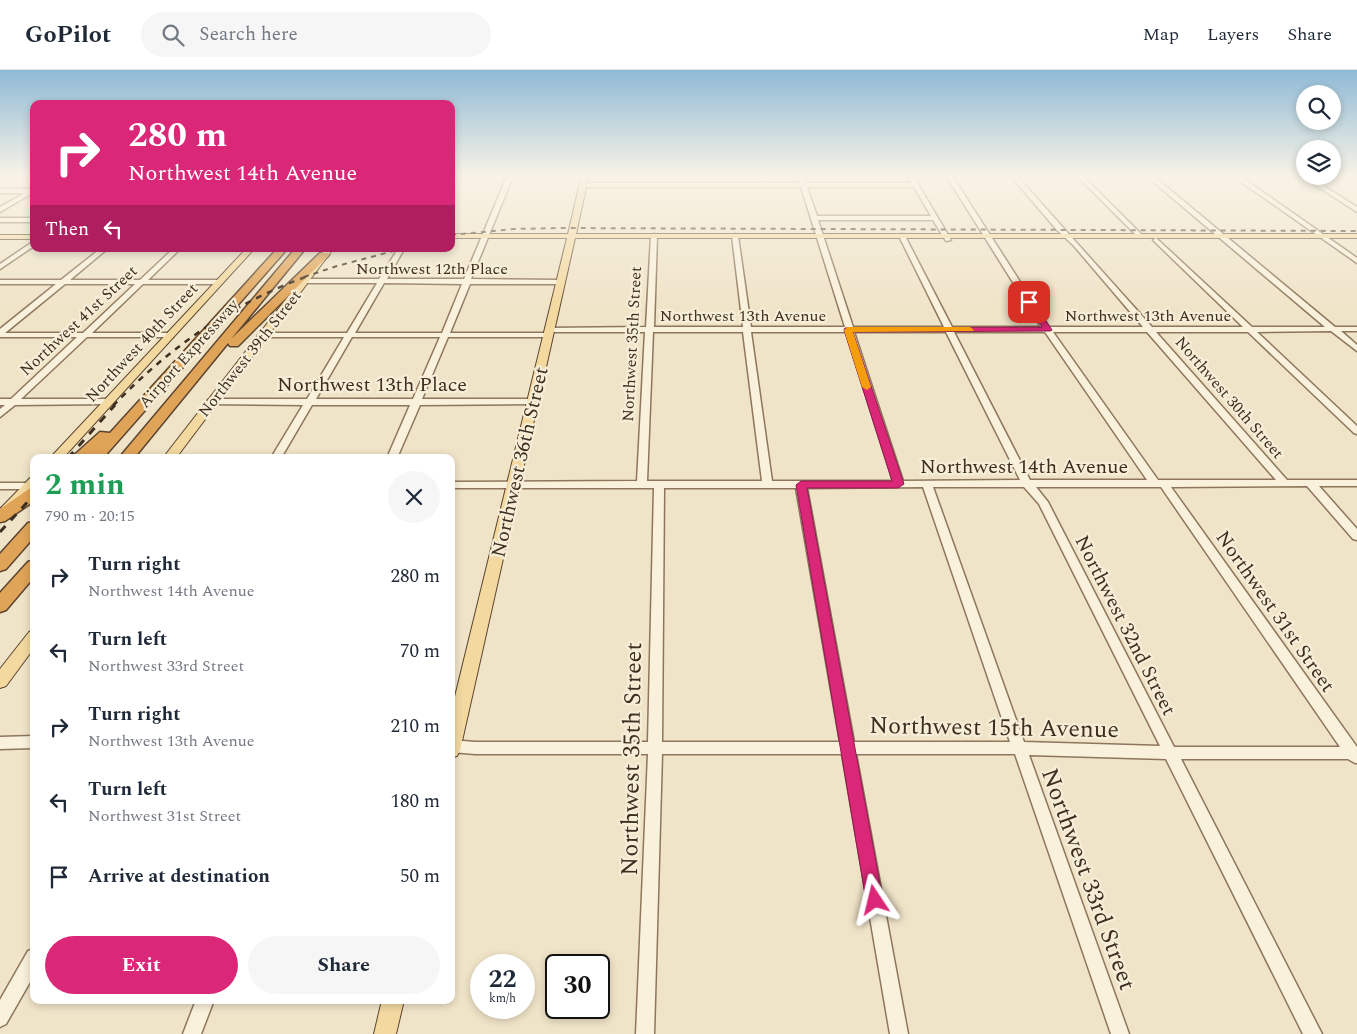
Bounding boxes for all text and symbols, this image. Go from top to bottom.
search box [141,12,491,57]
text: GoPilot [25,17,111,53]
text: Search here [199,20,298,49]
icon: search [159,21,187,49]
text: Map [1143,21,1179,48]
text: Layers [1207,21,1259,48]
text: Share [1287,21,1332,48]
map controls [1296,85,1341,185]
button: search [1296,85,1341,130]
text: 280 m [128,109,227,162]
icon: right [45,120,110,185]
button: layers [1296,140,1341,185]
text: Northwest 14th Avenue [128,157,357,190]
text: Then [45,215,89,244]
icon: left [99,215,127,243]
street label: Northwest 12th Place [356,257,508,281]
street label: Northwest 41st Street [14,259,143,382]
street label: Northwest 35th Street [616,265,648,422]
street label: Northwest 40th Street [80,277,204,408]
pin [1008,281,1050,323]
street label: Northwest 39th Street [192,285,307,422]
icon: arrive [1015,288,1043,316]
street label: Airport Expressway [133,293,245,414]
street label: Northwest 13th Avenue [660,304,826,328]
street label: Northwest 13th Avenue [1065,304,1231,328]
street label: Northwest 30th Street [1169,331,1290,465]
street label: Northwest 36th Street [483,364,556,560]
street label: Northwest 13th Place [277,370,467,400]
street label: Northwest 14th Avenue [920,452,1128,482]
text: 2 min [45,462,125,508]
button: close [388,471,440,523]
text: 790 m · 20:15 [45,504,135,528]
street label: Northwest 31st Street [1208,525,1342,699]
street label: Northwest 32nd Street [1067,530,1184,721]
text: Turn right [88,550,181,579]
text: 280 m [390,562,440,591]
icon: right [45,563,73,591]
text: Northwest 14th Avenue [88,579,255,603]
text: Turn left [88,625,167,654]
text: 70 m [400,637,440,666]
icon: left [45,638,73,666]
street label: Northwest 35th Street [612,642,652,876]
text: Northwest 33rd Street [88,654,244,678]
text: Turn right [88,700,181,729]
street label: Northwest 15th Avenue [869,708,1119,748]
text: 210 m [390,712,440,741]
icon: right [45,713,73,741]
text: Northwest 13th Avenue [88,729,255,753]
street label: Northwest 33rd Street [1031,763,1145,996]
text: Turn left [88,775,167,804]
text: 180 m [390,787,440,816]
icon: left [45,788,73,816]
text: Northwest 31st Street [88,804,241,828]
text: Arrive at destination [88,862,270,891]
text: 50 m [400,862,440,891]
icon: arrive [45,863,73,891]
position arrow [848,873,900,925]
button: Exit [45,936,238,994]
button: Share [248,936,440,994]
speed limit sign: 30 [545,954,610,1019]
text: 22 [488,961,517,999]
text: km/h [489,989,516,1008]

